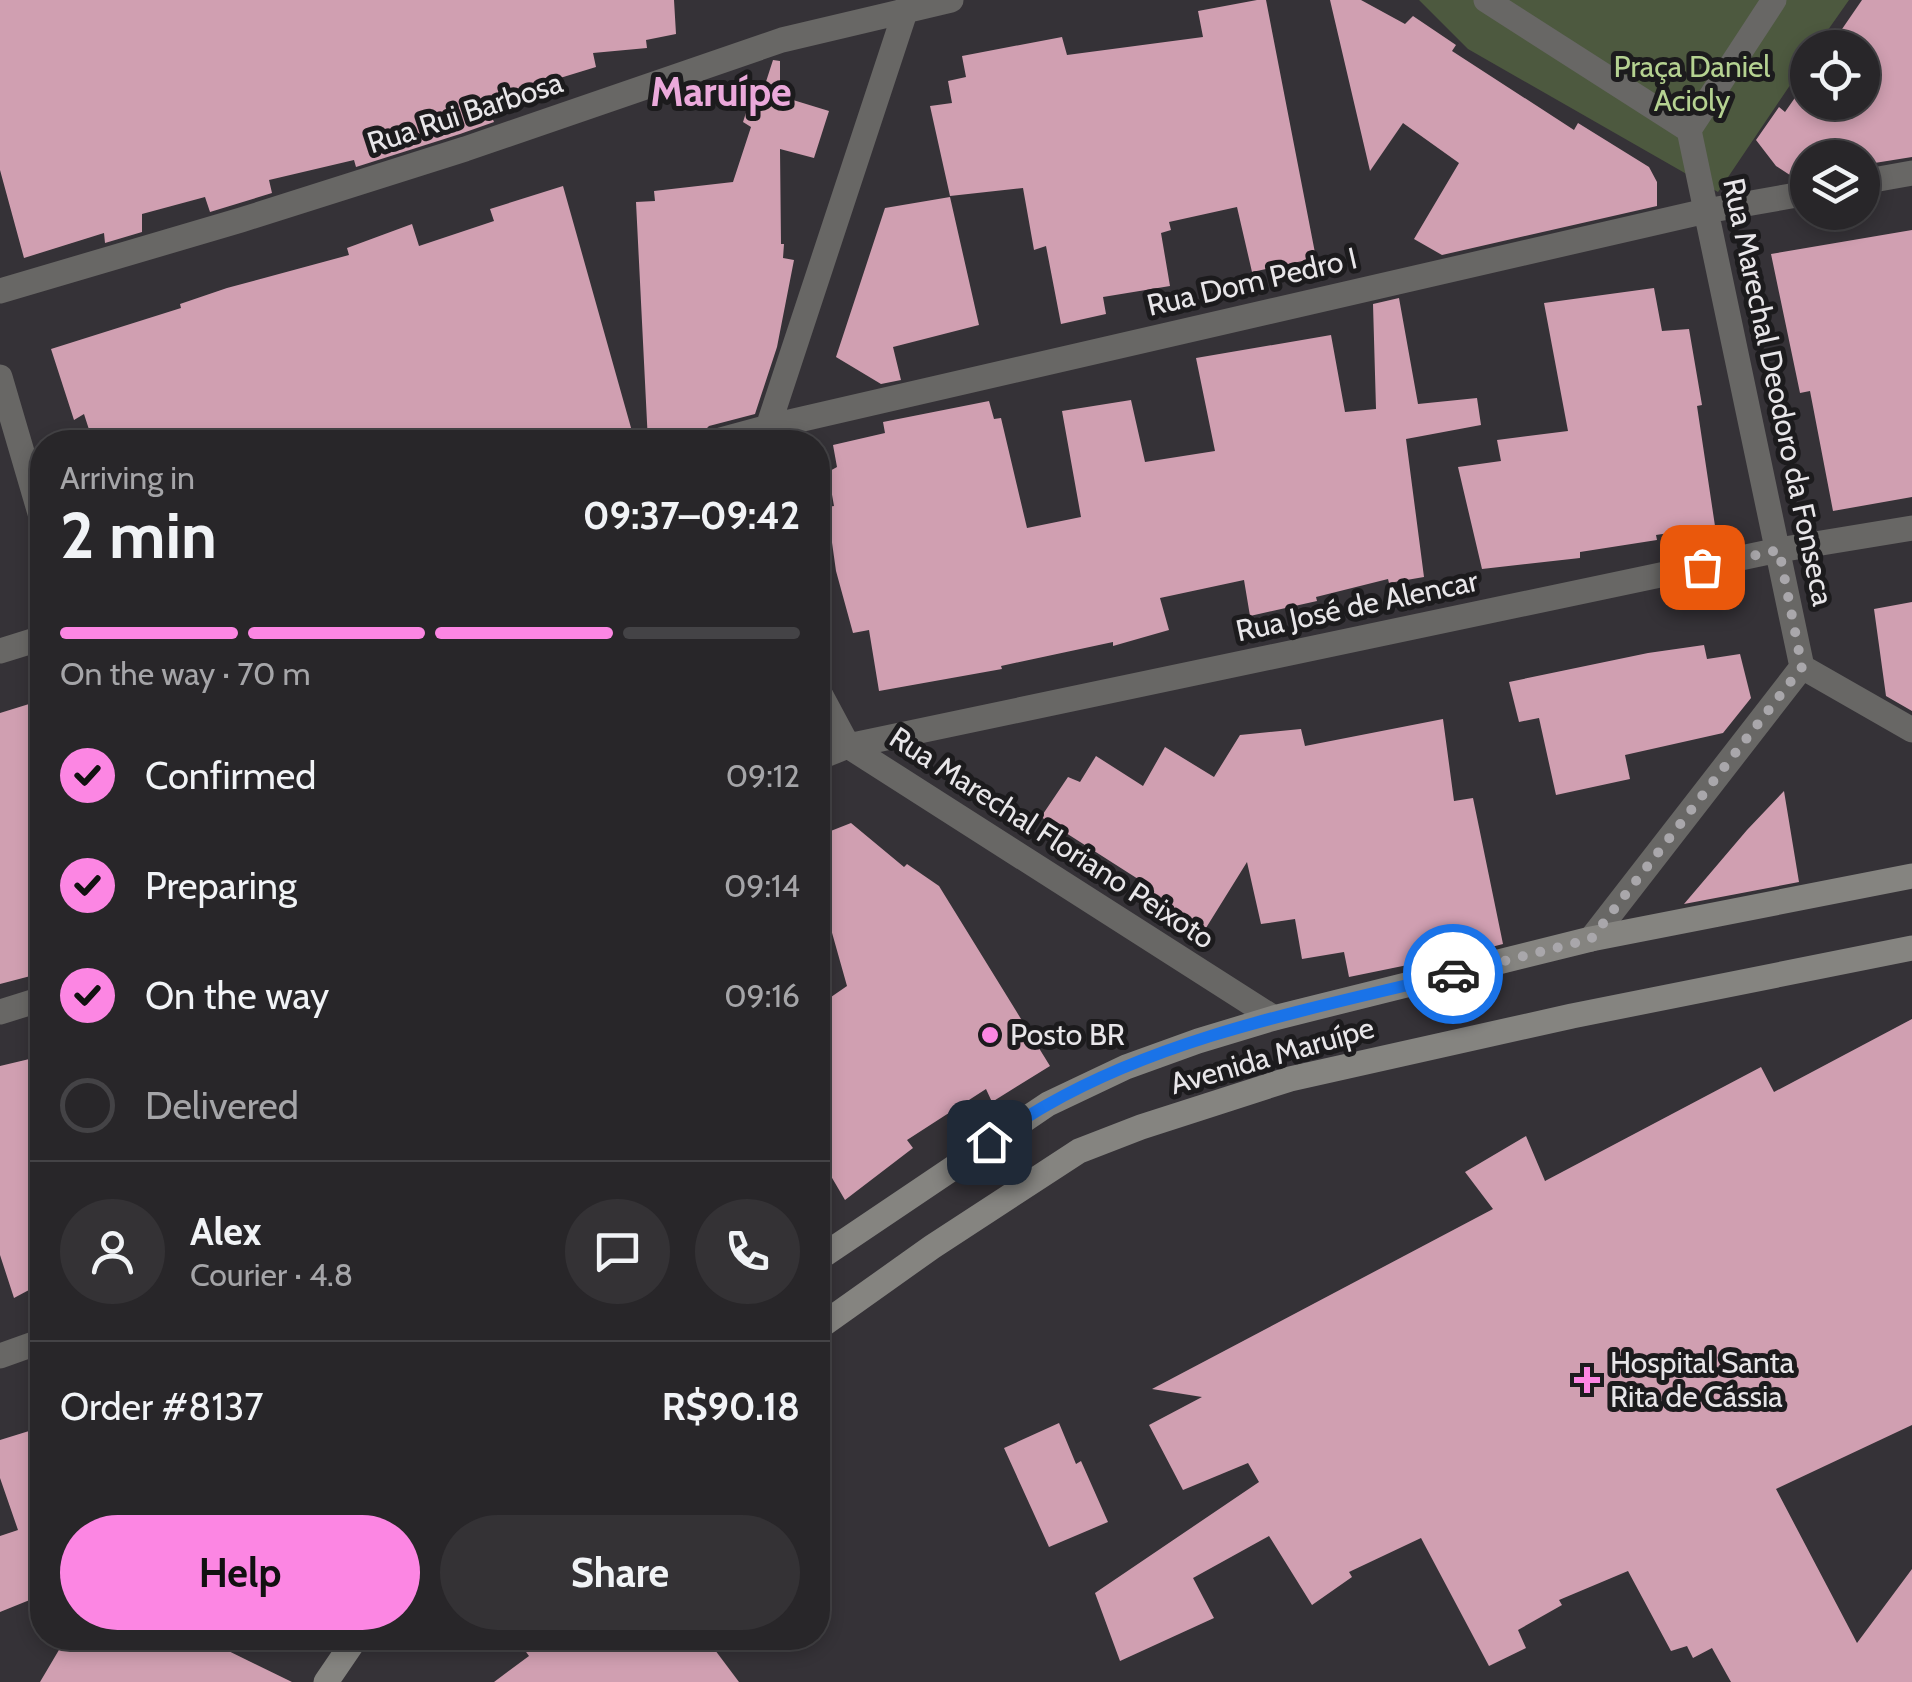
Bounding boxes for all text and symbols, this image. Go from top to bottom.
map controls [1790,30,1880,230]
button: locate [1790,30,1880,120]
park label: Praça Daniel Acioly [1614,48,1770,119]
street label: Rua Rui Barbosa [363,63,568,161]
district label: Maruípe [650,67,792,116]
button: layers [1790,140,1880,230]
street label: Rua Marechal Deodoro da Fonseca [1715,175,1842,610]
street label: Rua Dom Pedro I [1143,239,1361,324]
text: Arriving in [60,458,195,497]
text: 09:37–09:42 [583,492,800,539]
text: 2 min [60,495,217,574]
pin [1660,525,1745,610]
icon: bag [1675,540,1730,595]
street label: Rua José de Alencar [1233,562,1482,649]
text: On the way · 70 m [60,654,311,693]
street label: Rua Marechal Floriano Peixoto [883,719,1222,957]
icon: check [60,748,115,803]
text: Confirmed [145,752,316,799]
text: 09:12 [726,756,800,795]
icon: check [60,858,115,913]
text: Preparing [145,862,297,909]
text: 09:14 [724,866,800,905]
courier [1403,924,1503,1024]
icon: car [1426,947,1481,1002]
icon: check [60,968,115,1023]
text: On the way [145,972,329,1019]
text: 09:16 [724,976,800,1015]
street label: Avenida Maruípe [1166,1009,1378,1102]
place label: Posto BR [1010,1016,1125,1053]
marker: Posto BR [979,1024,1001,1046]
text: Delivered [145,1082,299,1129]
pin [947,1100,1032,1185]
icon: home [962,1115,1017,1170]
button: person [60,1199,165,1304]
button: chat [565,1199,670,1304]
button: phone [695,1199,800,1304]
text: Alex [190,1208,261,1255]
text: Courier · 4.8 [190,1255,353,1294]
place label: Hospital Santa Rita de Cássia [1610,1344,1795,1415]
marker: Hospital Santa Rita de Cássia [1574,1367,1600,1393]
text: Order #8137 [60,1383,263,1430]
text: R$90.18 [662,1383,800,1430]
button: Help [60,1515,420,1630]
button: Share [440,1515,800,1630]

